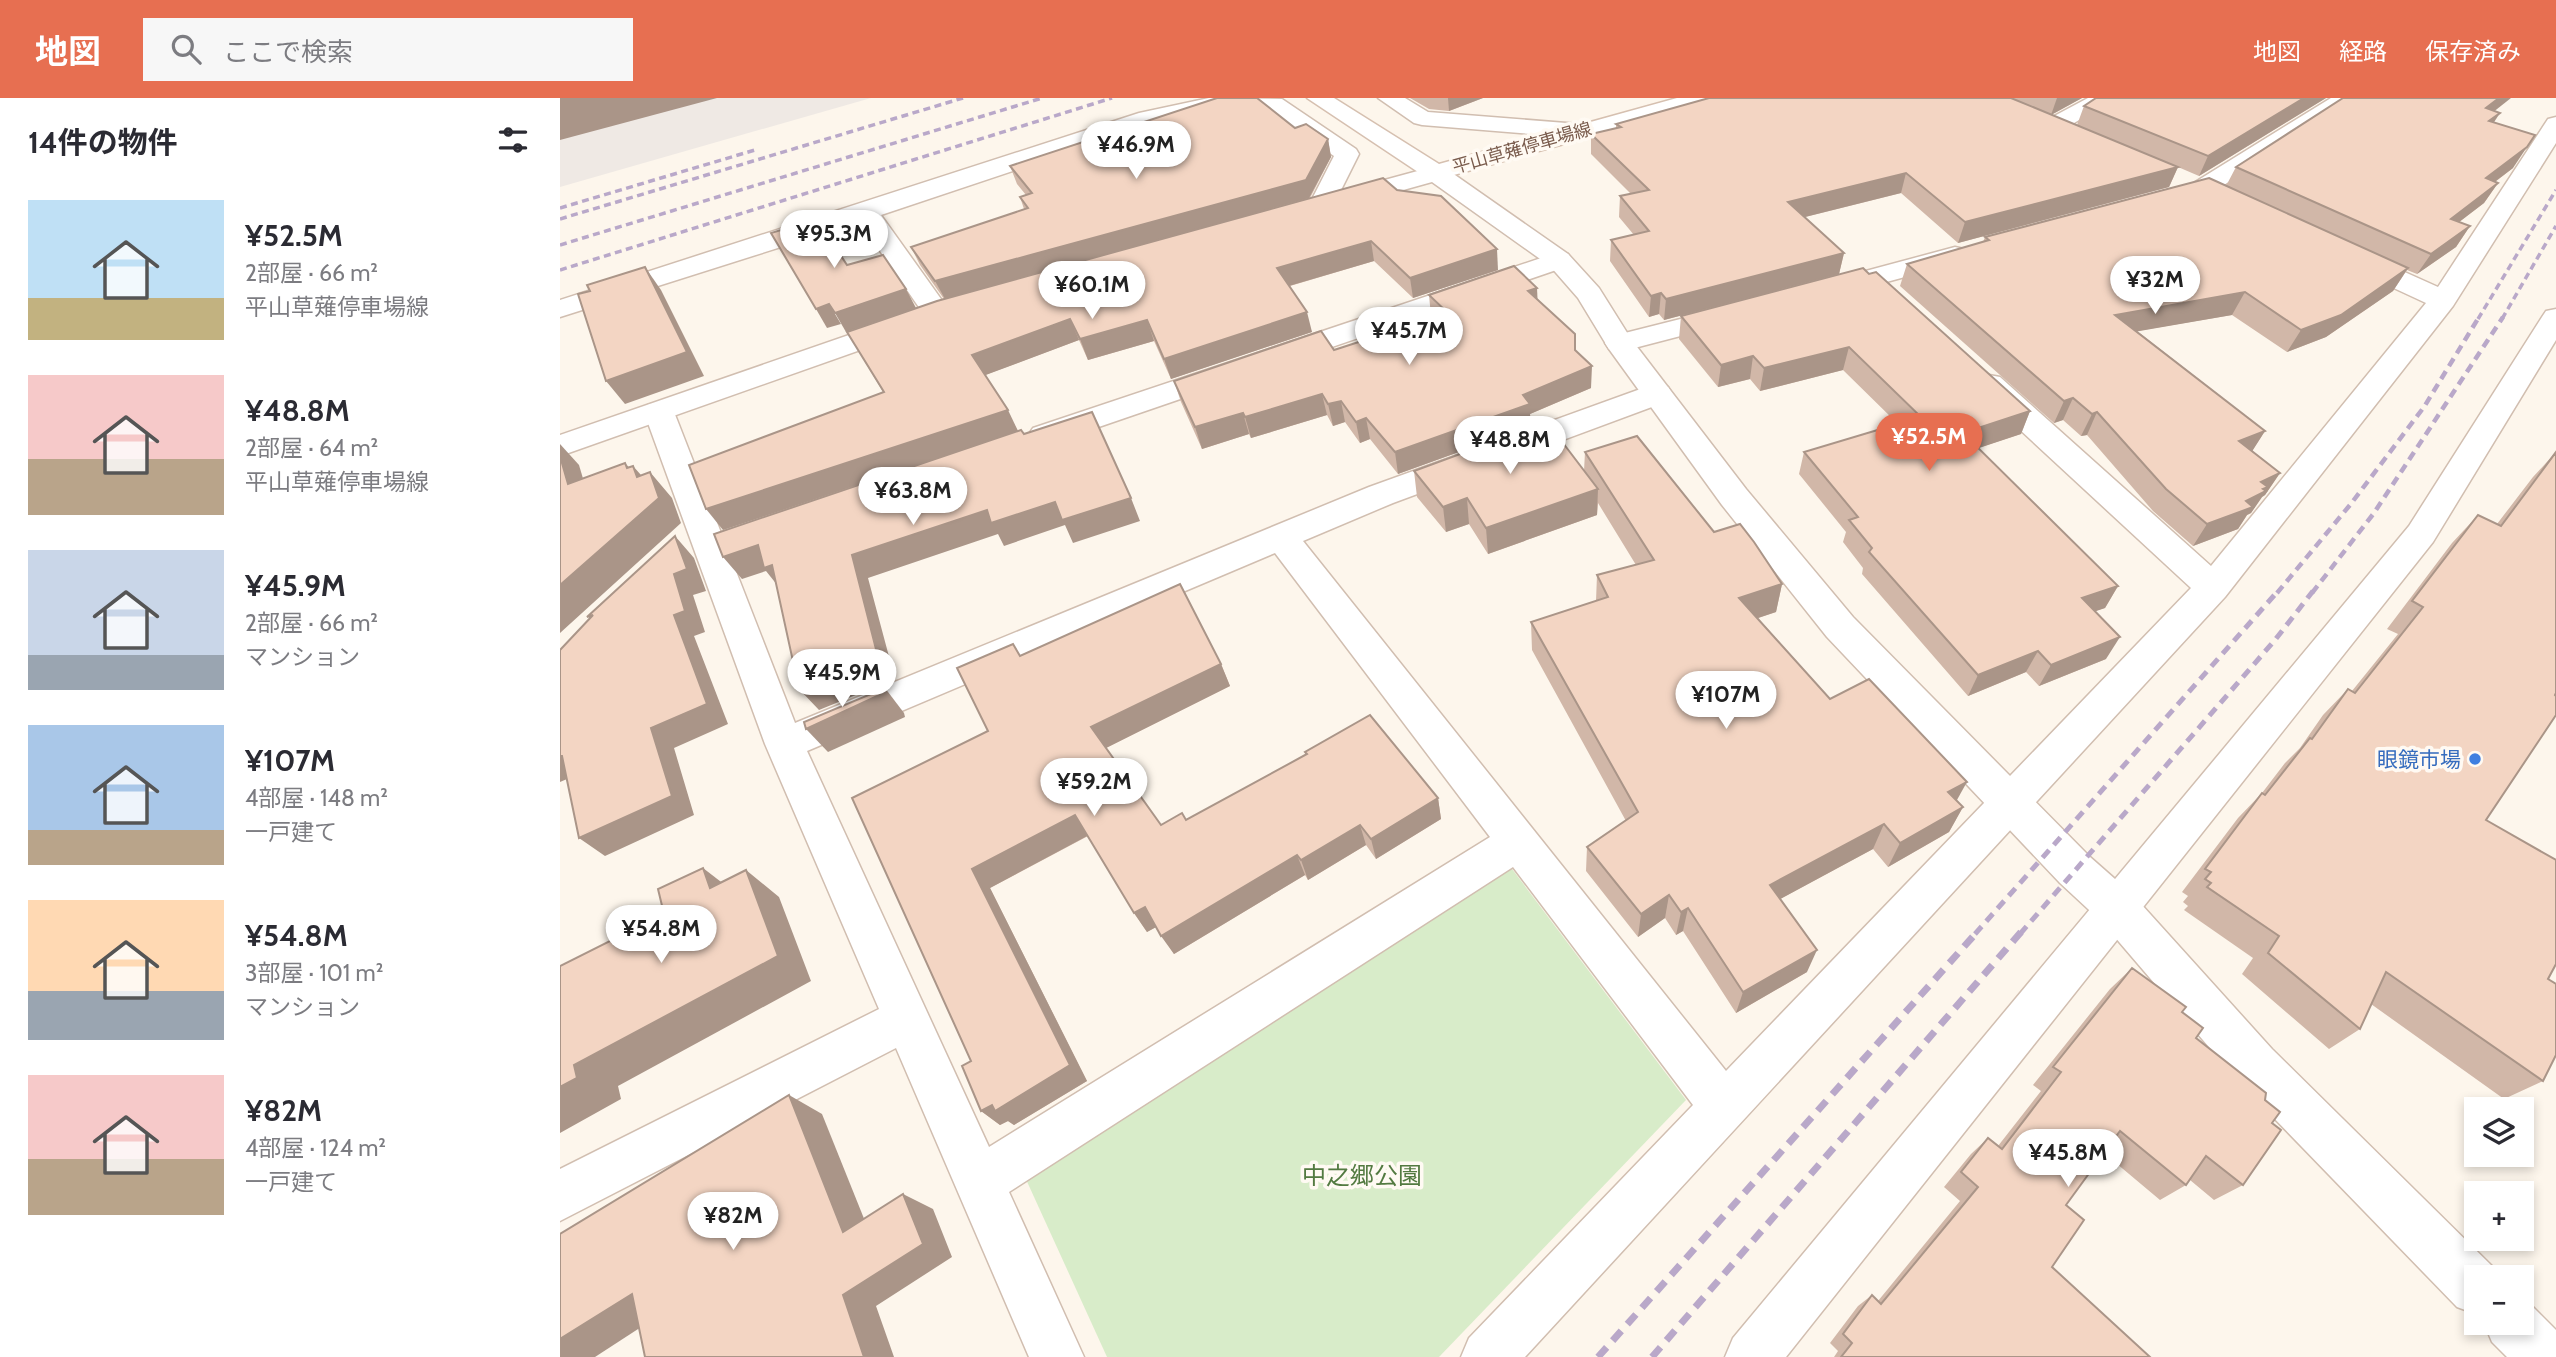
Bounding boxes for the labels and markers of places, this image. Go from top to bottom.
pin: ¥46.9M [1079,122,1193,181]
pin: ¥95.3M [777,211,891,270]
pin: ¥32M [2114,256,2196,316]
pin: ¥60.1M [1035,262,1149,321]
pin: ¥45.7M [1352,308,1466,367]
pin: ¥52.5M [1872,414,1986,473]
pin: ¥48.8M [1453,416,1567,476]
pin: ¥63.8M [856,468,970,527]
pin: ¥45.9M [785,650,899,709]
pin: ¥107M [1677,672,1775,731]
place label: 眼鏡市場 [2377,747,2461,772]
marker: 眼鏡市場 [2467,751,2483,767]
pin: ¥59.2M [1037,758,1151,818]
pin: ¥54.8M [604,906,718,965]
pin: ¥45.8M [2011,1130,2125,1189]
pin: ¥82M [692,1192,774,1252]

